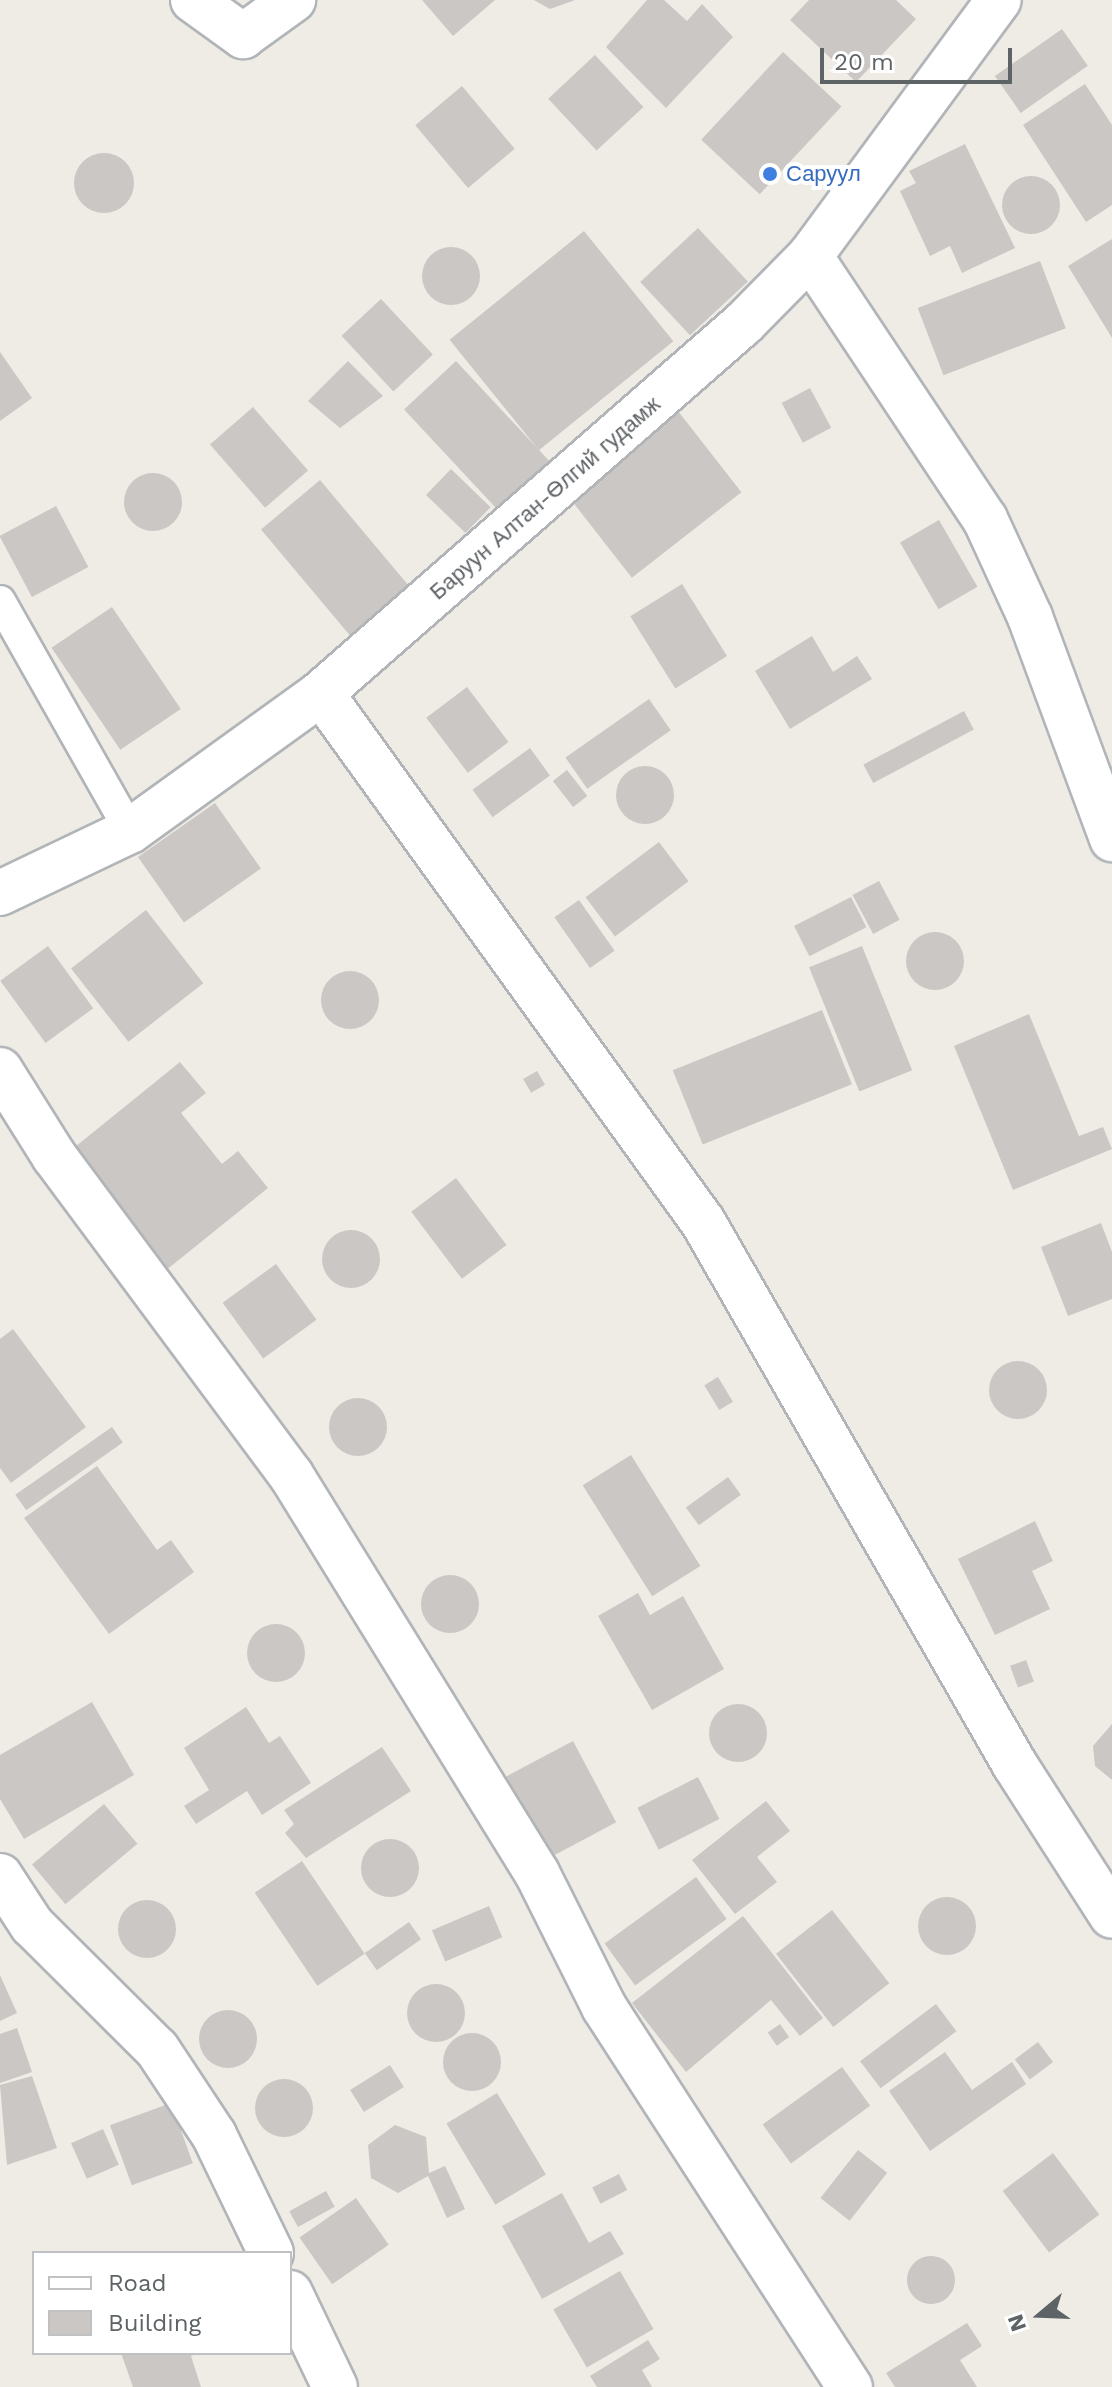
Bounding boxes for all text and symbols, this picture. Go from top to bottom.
scale bar [824,32,1016,82]
text: 20 m [834,48,894,76]
place label: Саруул [786,161,861,187]
marker: Саруул [761,165,779,183]
street label: Баруун Алтан-Өлгий гудамж [424,391,666,605]
legend [32,2251,292,2355]
text: Road [108,2269,167,2297]
north arrow [1000,2275,1080,2355]
text: Building [108,2309,201,2337]
text: N [1002,2311,1031,2335]

